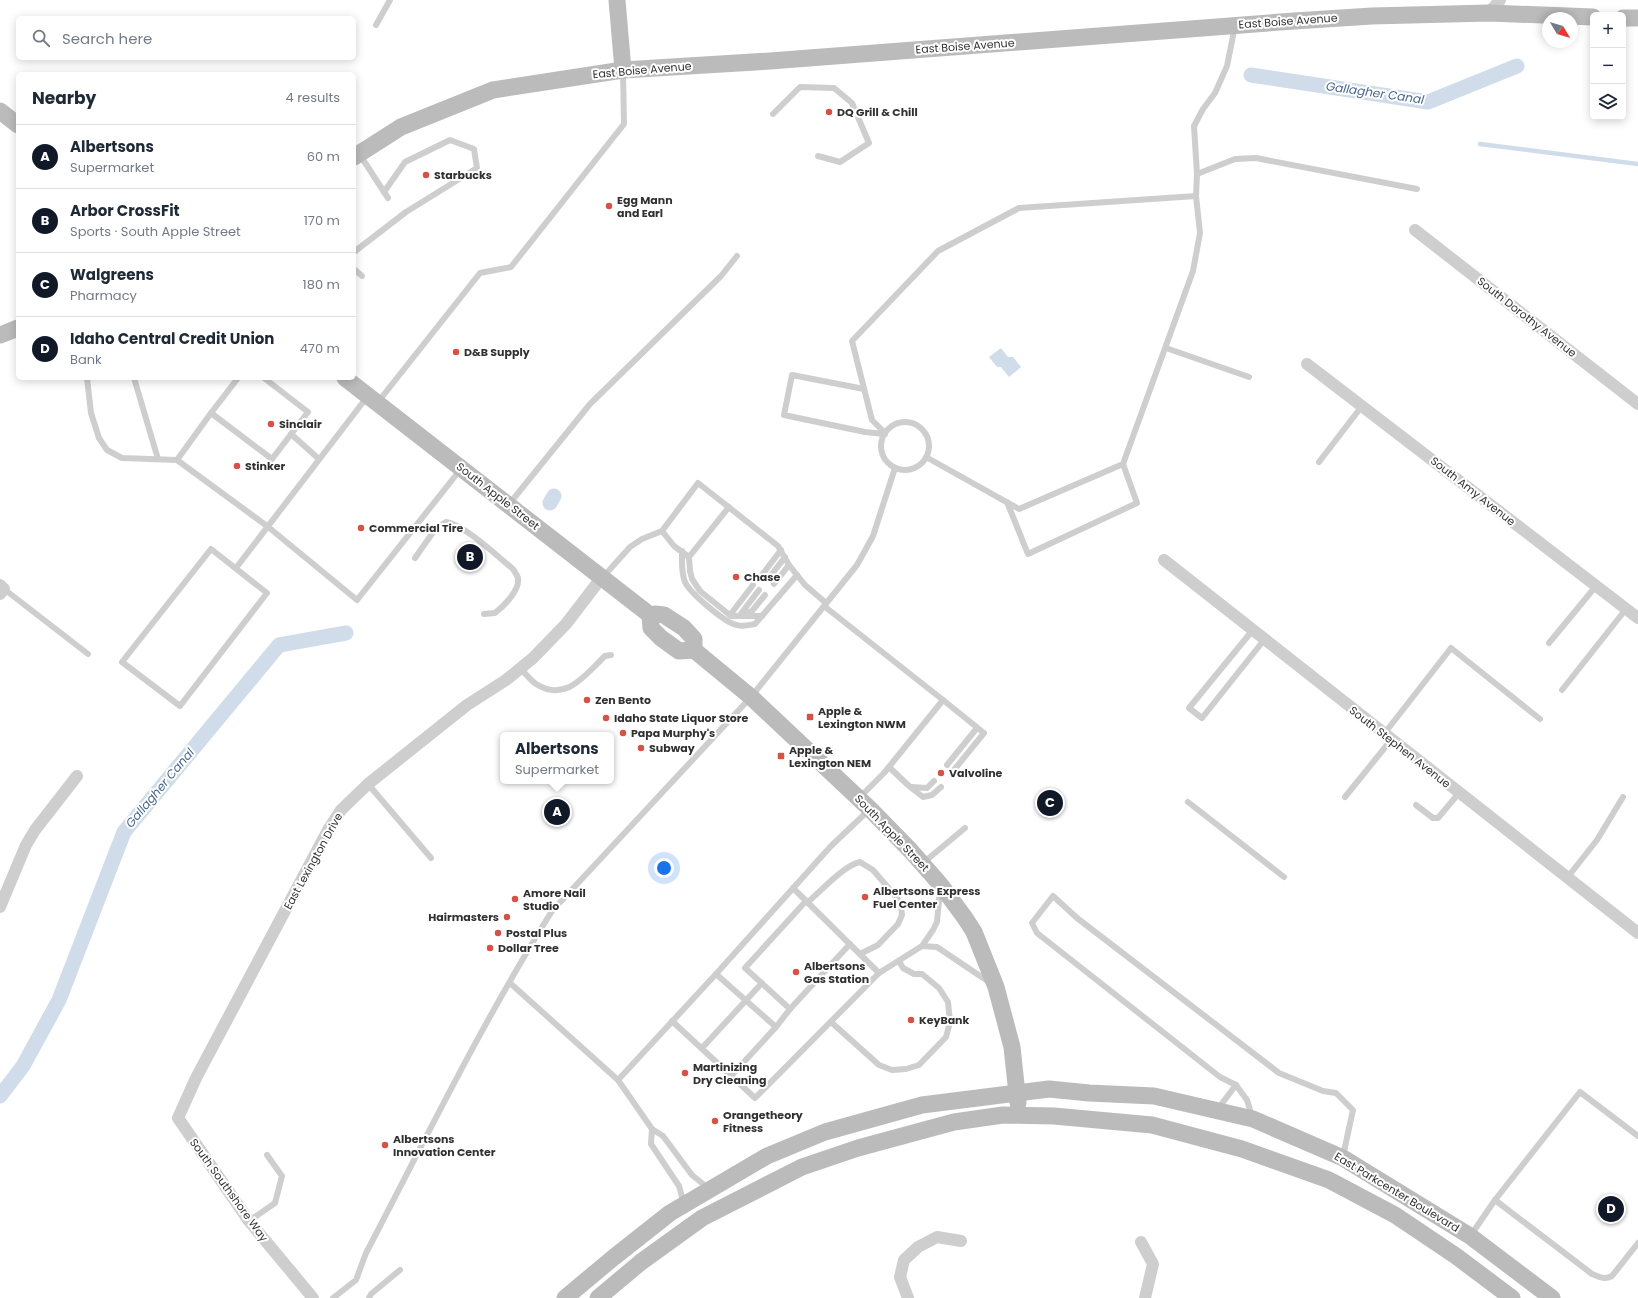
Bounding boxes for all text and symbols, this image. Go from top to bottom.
street label: East Boise Avenue [1238,10,1338,32]
north arrow [1542,12,1578,48]
map controls [1590,12,1626,120]
button: + [1590,12,1626,48]
search box [16,16,356,60]
icon: search [30,27,52,49]
text: Search here [62,28,152,49]
street label: East Boise Avenue [915,35,1015,57]
button: − [1590,48,1626,84]
street label: East Boise Avenue [592,58,692,82]
water label: Gallagher Canal [1325,77,1425,108]
button: layers [1590,84,1626,120]
text: Nearby [32,86,96,110]
text: 4 results [286,88,340,107]
place label: DQ Grill & Chill [837,104,918,120]
marker: DQ Grill & Chill [824,107,834,117]
text: Albertsons [70,136,154,157]
text: A [40,147,50,166]
text: 60 m [307,147,340,166]
text: Supermarket [70,158,154,177]
place label: Starbucks [434,167,492,183]
marker: Starbucks [421,170,431,180]
place label: Egg Mann and Earl [617,192,673,221]
text: Arbor CrossFit [70,200,180,221]
marker: Egg Mann and Earl [604,201,614,211]
text: B [41,211,49,230]
text: 170 m [304,211,340,230]
text: Sports · South Apple Street [70,222,241,241]
text: Walgreens [70,264,154,285]
street label: South Dorothy Avenue [1474,273,1580,361]
text: C [40,275,50,294]
text: 180 m [303,275,340,294]
text: Pharmacy [70,286,137,305]
text: Idaho Central Credit Union [70,328,274,349]
text: D [40,339,50,358]
text: 470 m [300,339,340,358]
place label: D&B Supply [464,344,530,360]
marker: D&B Supply [451,347,461,357]
text: Bank [70,350,102,369]
place label: Sinclair [279,416,322,432]
marker: Sinclair [266,419,276,429]
street label: South Amy Avenue [1427,453,1519,529]
place label: Stinker [245,458,285,474]
street label: South Apple Street [453,458,543,534]
marker: Stinker [232,461,242,471]
place label: Commercial Tire [369,520,464,536]
marker: Commercial Tire [356,523,366,533]
pin: B [457,542,483,572]
place label: Chase [744,569,780,585]
marker: Chase [731,572,741,582]
place label: Zen Bento [595,692,651,708]
marker: Zen Bento [582,695,592,705]
street label: South Stephen Avenue [1346,702,1454,792]
place label: Apple & Lexington NWM [818,703,906,732]
place label: Idaho State Liquor Store [614,710,749,726]
marker: Apple & Lexington NWM [805,712,815,722]
marker: Idaho State Liquor Store [601,713,611,723]
place label: Papa Murphy's [631,725,715,741]
marker: Papa Murphy's [618,728,628,738]
popup [500,732,614,784]
text: Albertsons [515,738,599,759]
place label: Subway [649,740,695,756]
place label: Apple & Lexington NEM [789,742,871,771]
marker: Subway [636,743,646,753]
water label: Gallagher Canal [121,744,198,831]
marker: Apple & Lexington NEM [776,751,786,761]
text: Supermarket [515,760,599,779]
place label: Valvoline [949,765,1003,781]
marker: Valvoline [936,768,946,778]
pin: C [1037,788,1063,818]
street label: South Apple Street [851,791,933,875]
pin: A [544,797,570,827]
street label: East Lexington Drive [280,810,346,912]
your location [654,858,674,878]
place label: Albertsons Express Fuel Center [873,883,980,912]
place label: Amore Nail Studio [523,885,586,914]
marker: Albertsons Express Fuel Center [860,892,870,902]
marker: Amore Nail Studio [510,894,520,904]
place label: Hairmasters [428,909,499,925]
marker: Hairmasters [502,912,512,922]
place label: Postal Plus [506,925,567,941]
marker: Postal Plus [493,928,503,938]
place label: Dollar Tree [498,940,559,956]
marker: Dollar Tree [485,943,495,953]
place label: Albertsons Gas Station [804,958,869,987]
marker: Albertsons Gas Station [791,967,801,977]
place label: KeyBank [919,1012,970,1028]
marker: KeyBank [906,1015,916,1025]
place label: Martinizing Dry Cleaning [693,1059,766,1088]
marker: Martinizing Dry Cleaning [680,1068,690,1078]
place label: Orangetheory Fitness [723,1107,803,1136]
marker: Orangetheory Fitness [710,1116,720,1126]
place label: Albertsons Innovation Center [393,1131,496,1160]
street label: South Southshore Way [186,1135,272,1246]
marker: Albertsons Innovation Center [380,1140,390,1150]
street label: East Parkcenter Boulevard [1331,1148,1463,1236]
pin: D [1598,1194,1624,1224]

